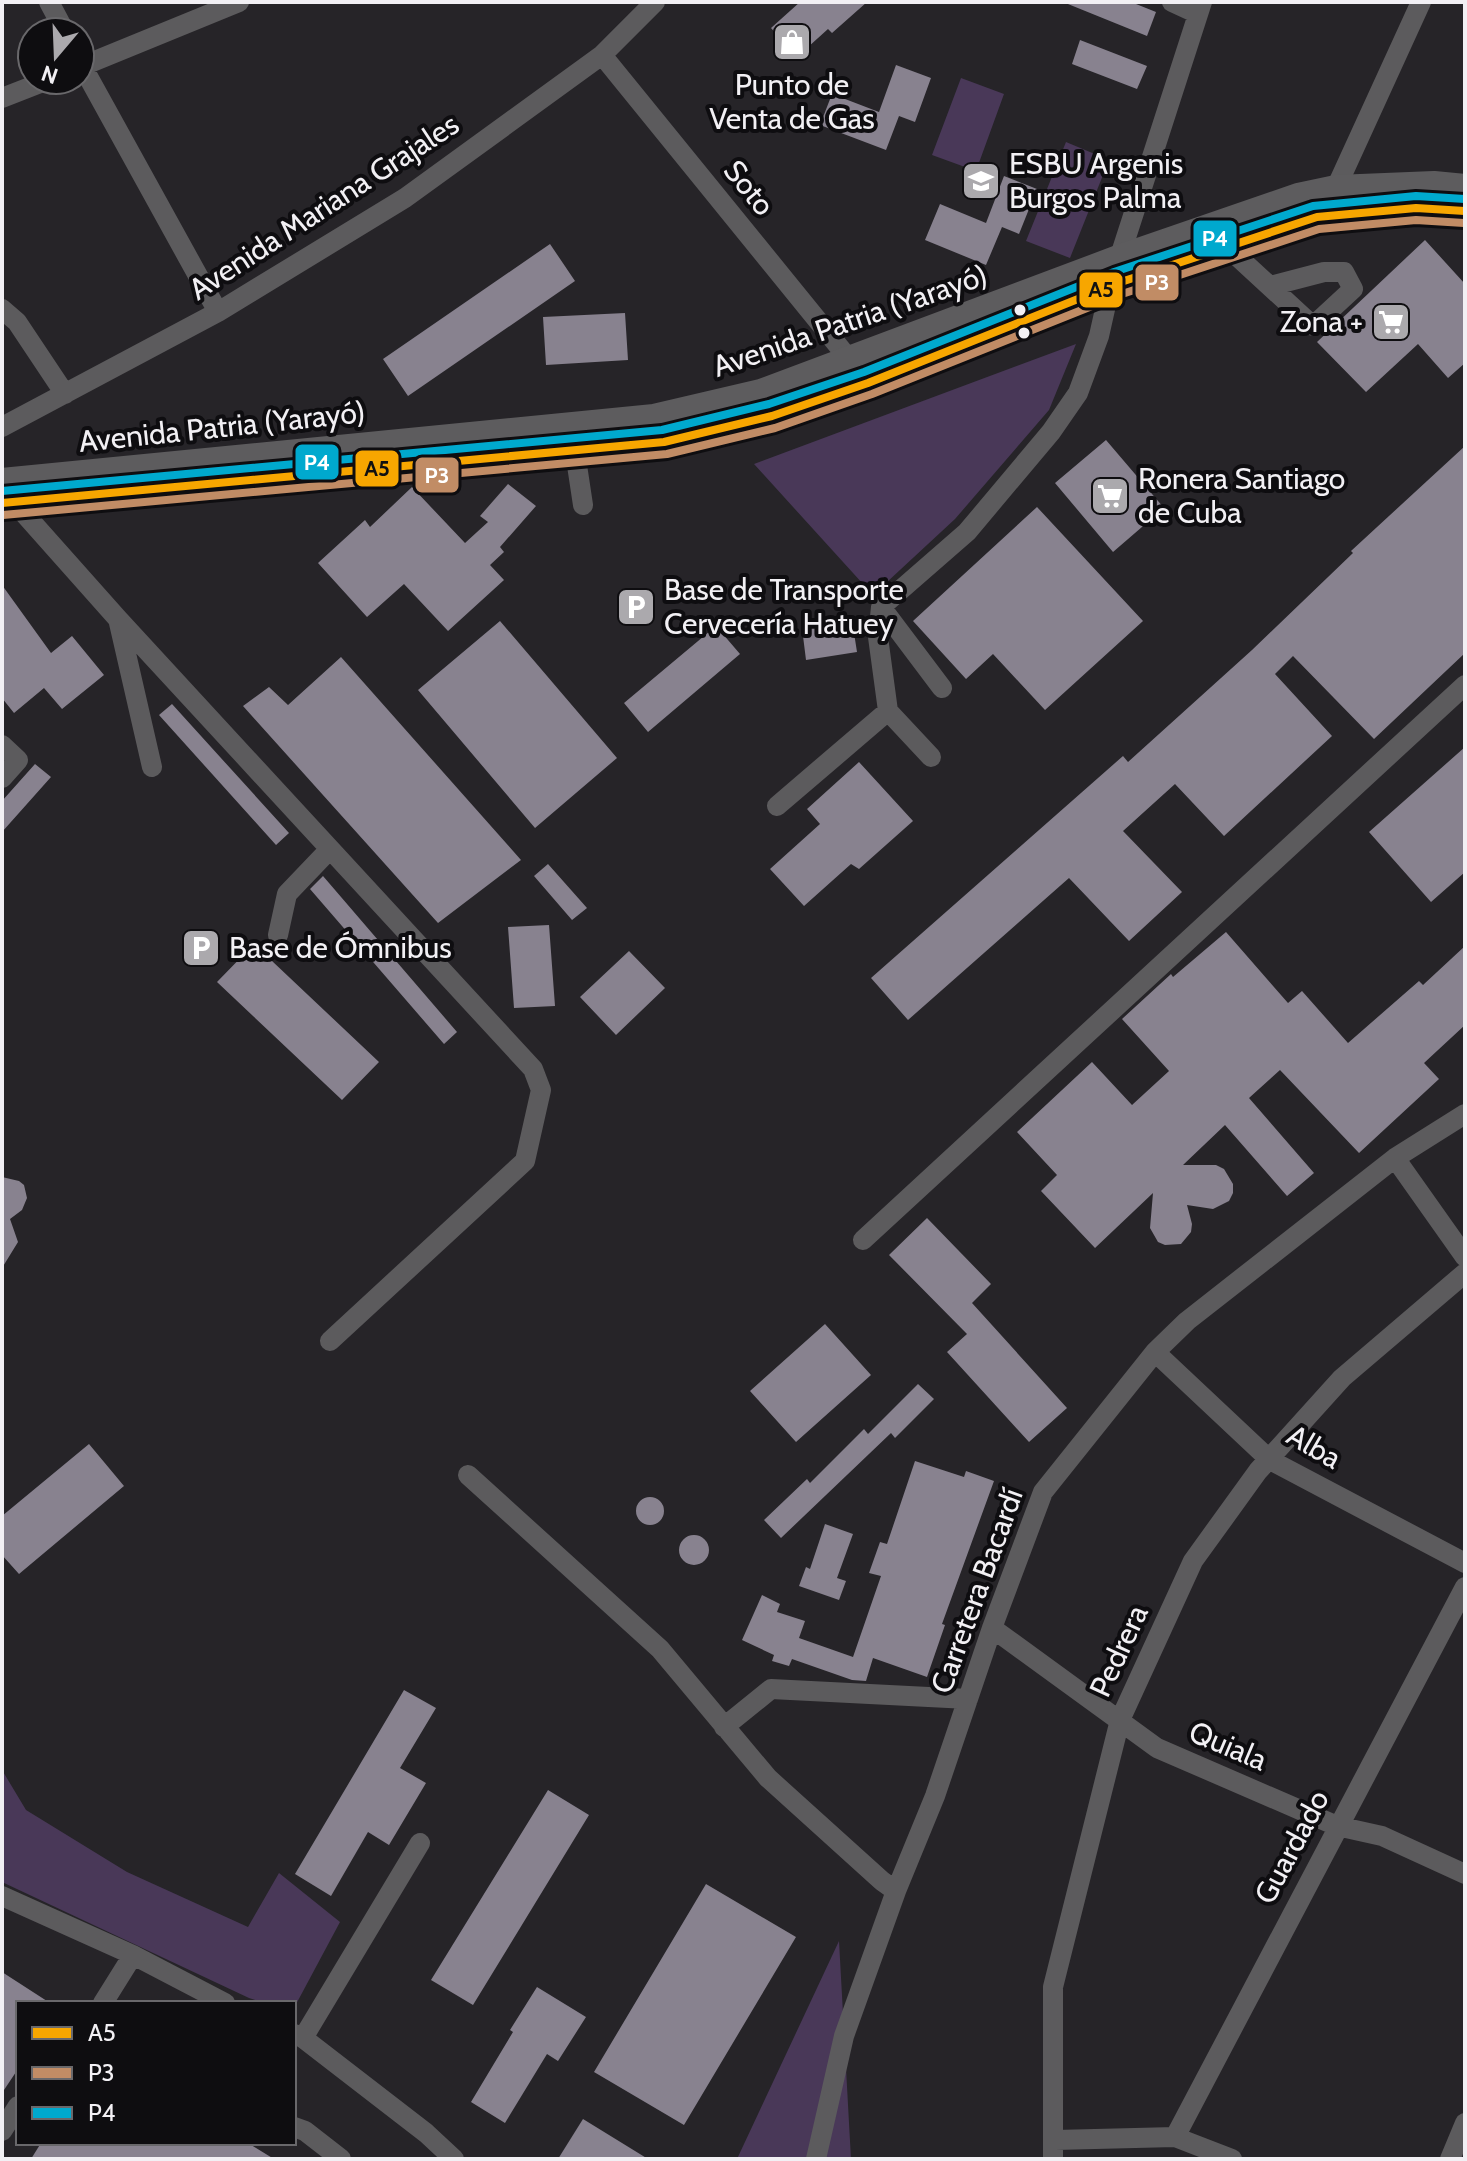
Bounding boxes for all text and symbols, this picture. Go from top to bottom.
north arrow [16,16,96,96]
shop icon: Punto de Venta de Gas [771,21,813,63]
text: N [38,59,61,90]
place label: Punto de Venta de Gas [709,66,875,137]
street label: Avenida Mariana Grajales [182,106,466,308]
place label: ESBU Argenis Burgos Palma [1009,145,1183,216]
street label: Soto [716,153,783,223]
school or university icon: ESBU Argenis Burgos Palma [960,160,1002,202]
line badge: P4 [1192,219,1238,258]
text: P4 [1202,225,1228,252]
street label: Avenida Patria (Yarayó) [708,256,992,385]
line badge: P3 [1134,263,1180,302]
text: P3 [1145,269,1169,296]
line badge: A5 [1078,271,1124,309]
text: A5 [1088,276,1114,303]
supermarket icon: Zona + [1370,301,1412,343]
unlabelled marker [1012,302,1028,318]
place label: Zona + [1280,303,1363,340]
unlabelled marker [1016,325,1032,341]
street label: Avenida Patria (Yarayó) [77,393,367,460]
line badge: P4 [294,443,340,481]
text: P4 [304,449,330,476]
line badge: A5 [354,449,400,488]
text: A5 [364,455,390,482]
line badge: P3 [414,456,460,494]
place label: Ronera Santiago de Cuba [1138,460,1345,531]
text: P3 [425,462,449,489]
supermarket icon: Ronera Santiago de Cuba [1089,475,1131,517]
place label: Base de Transporte Cervecería Hatuey [664,571,904,642]
parking icon: Base de Transporte Cervecería Hatuey [615,586,657,628]
parking icon: Base de Ómnibus [180,927,222,969]
place label: Base de Ómnibus [229,929,452,966]
street label: Alba [1281,1416,1348,1477]
street label: Carretera Bacardí [922,1483,1031,1698]
street label: Pedrera [1081,1599,1156,1703]
street label: Quiala [1184,1713,1273,1779]
street label: Guardado [1246,1784,1337,1910]
legend [16,2001,296,2145]
text: A5 [88,2018,116,2047]
text: P3 [88,2058,115,2087]
text: P4 [88,2098,115,2127]

